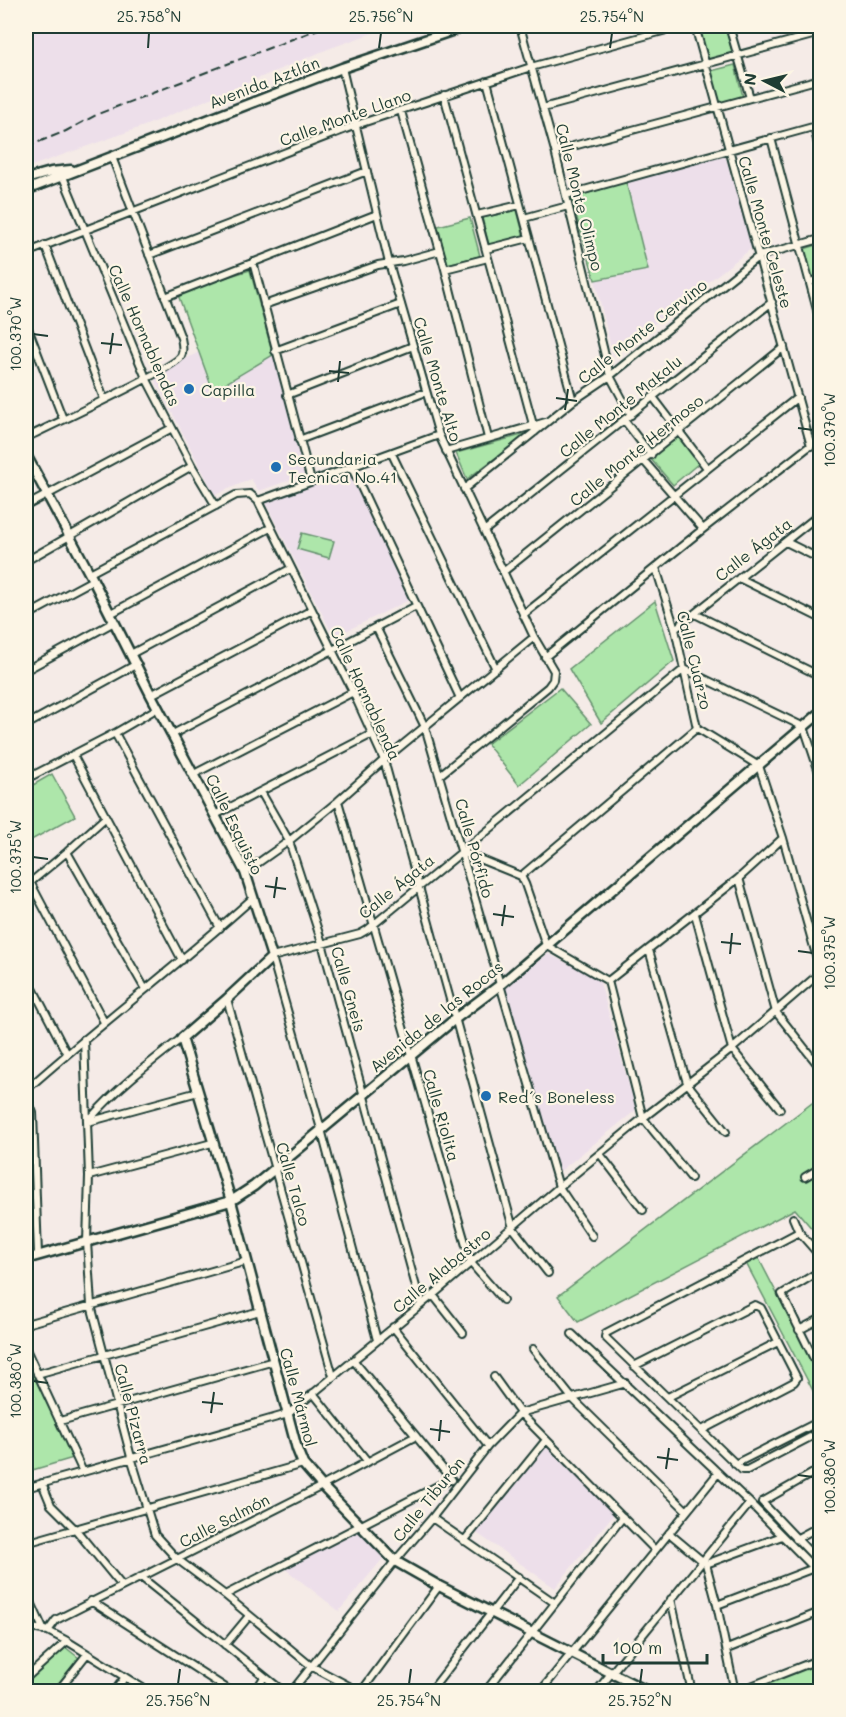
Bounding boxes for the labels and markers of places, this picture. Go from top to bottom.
place label: Capilla [201,379,255,400]
marker: Capilla [182,382,196,396]
place label: Secundaria Tecnica No.41 [288,448,397,487]
marker: Secundaria Tecnica No.41 [269,460,283,474]
place label: Red´s Boneless [498,1086,615,1107]
marker: Red´s Boneless [479,1089,493,1103]

